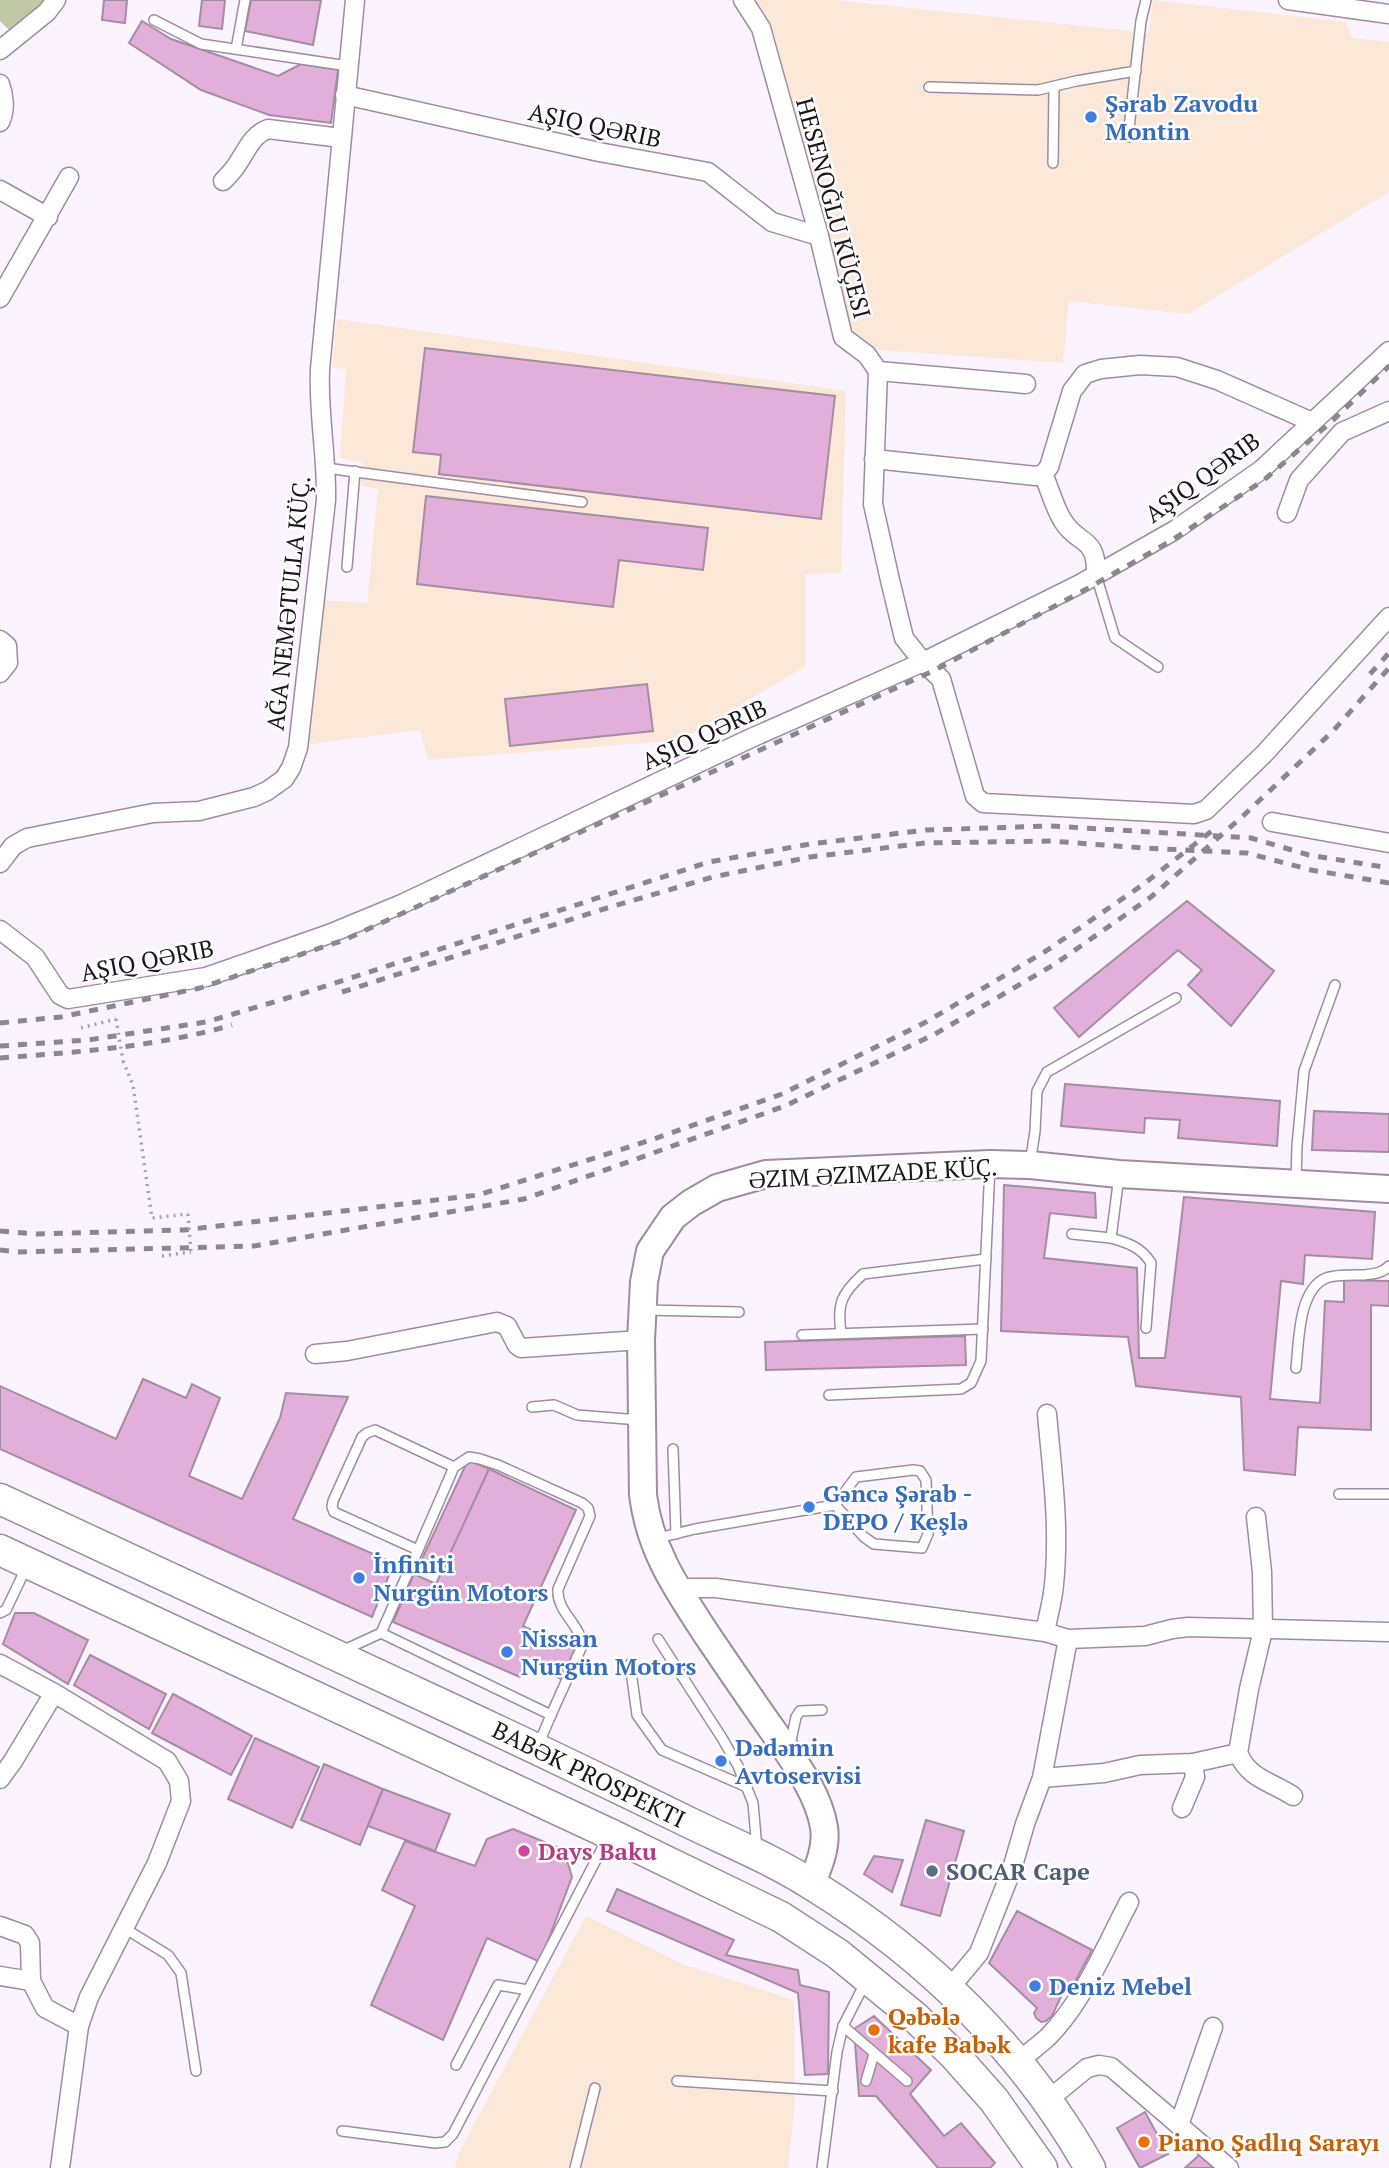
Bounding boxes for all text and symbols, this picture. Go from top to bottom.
place label: Şərab Zavodu Montin [1105,87,1258,147]
street label: HESENOĞLU KÜÇESI [789,94,879,322]
street label: AŞIQ QƏRIB [526,95,664,155]
marker: Şərab Zavodu Montin [1083,109,1099,125]
street label: AŞIQ QƏRIB [1138,424,1266,530]
street label: AĞA NEMƏTULLA KÜÇ. [259,474,317,732]
street label: AŞIQ QƏRIB [636,691,772,777]
street label: AŞIQ QƏRIB [78,931,216,989]
street label: ƏZIM ƏZIMZADE KÜÇ. [748,1150,998,1196]
place label: Gəncə Şərab - DEPO / Keşlə [823,1477,972,1537]
marker: Gəncə Şərab - DEPO / Keşlə [801,1499,817,1515]
place label: İnfiniti Nurgün Motors [373,1548,548,1608]
marker: İnfiniti Nurgün Motors [351,1570,367,1586]
place label: Nissan Nurgün Motors [521,1622,696,1682]
marker: Nissan Nurgün Motors [499,1644,515,1660]
street label: BABƏK PROSPEKTI [487,1713,691,1835]
place label: Dədəmin Avtoservisi [735,1731,862,1791]
marker: Dədəmin Avtoservisi [713,1753,729,1769]
place label: Days Baku [538,1835,657,1867]
marker: Days Baku [516,1843,532,1859]
place label: SOCAR Cape [946,1855,1090,1887]
marker: SOCAR Cape [924,1863,940,1879]
place label: Deniz Mebel [1049,1970,1192,2002]
marker: Deniz Mebel [1027,1978,1043,1994]
place label: Qəbələ kafe Babək [888,2000,1011,2060]
marker: Qəbələ kafe Babək [866,2022,882,2038]
place label: Piano Şadlıq Sarayı [1158,2126,1380,2158]
marker: Piano Şadlıq Sarayı [1136,2134,1152,2150]

